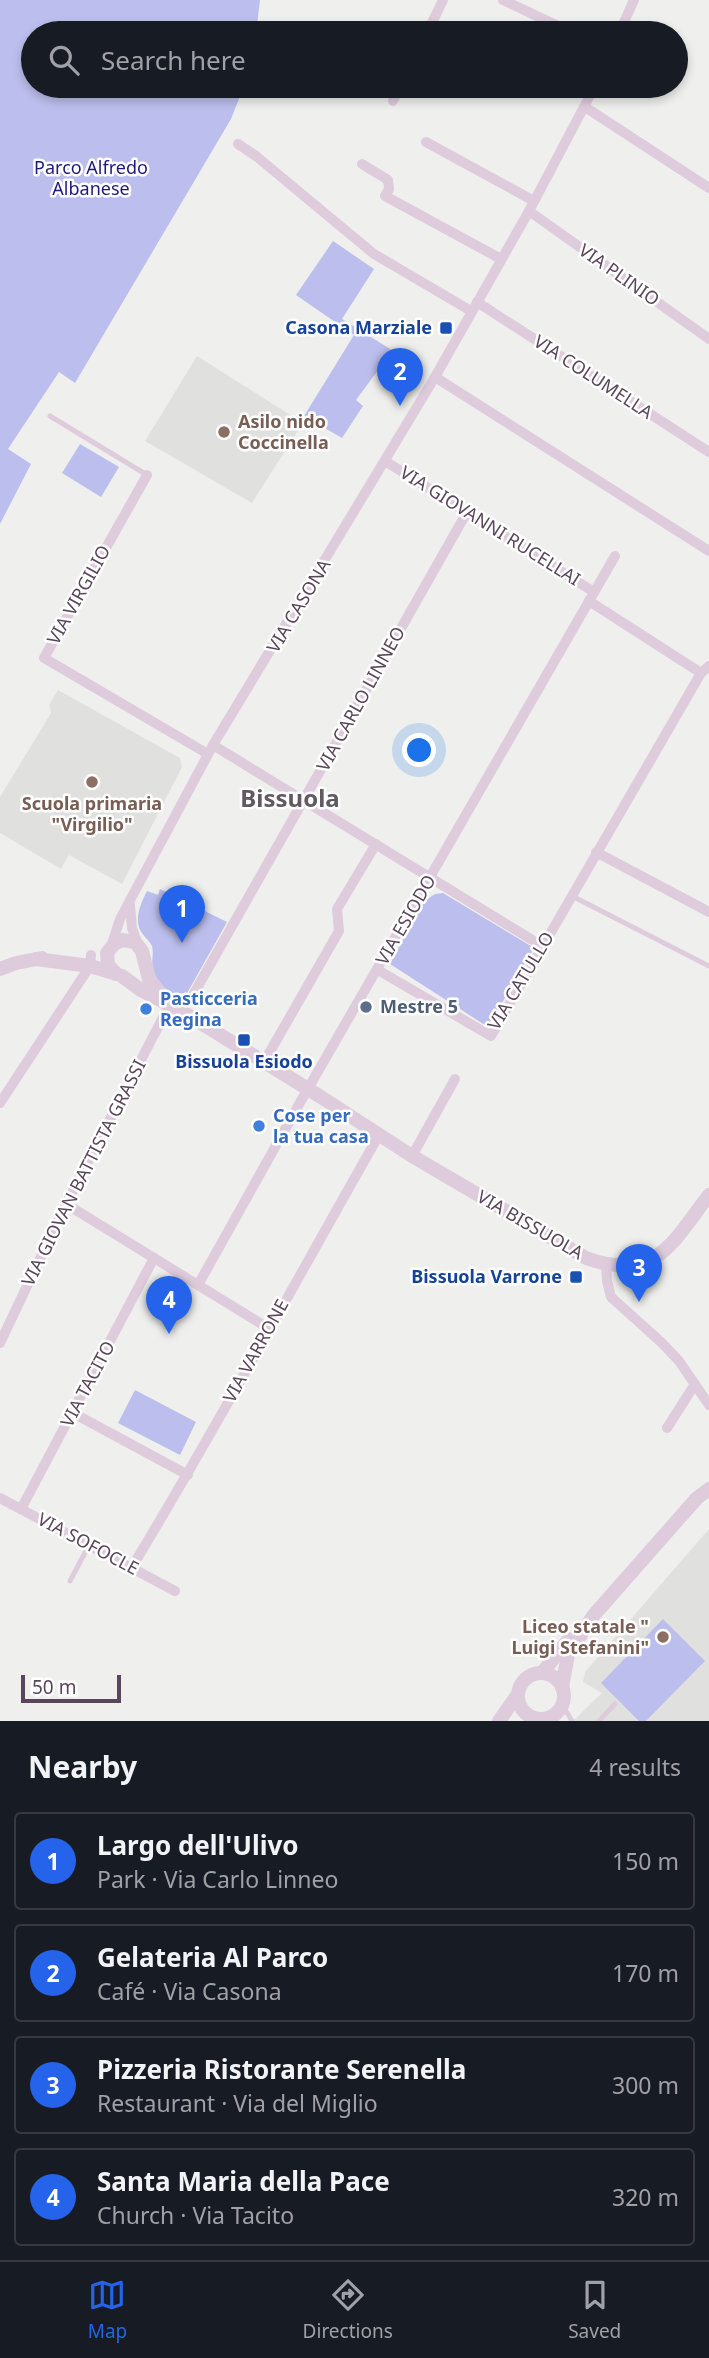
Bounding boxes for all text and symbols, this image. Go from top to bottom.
search box [21,21,688,98]
icon: search [45,41,83,79]
text: Search here [101,42,246,78]
park label: Parco Alfredo Albanese [34,155,148,200]
street label: VIA PLINIO [574,238,665,311]
place label: Casona Marziale [285,315,432,339]
marker: Casona Marziale [438,320,454,336]
street label: VIA COLUMELLA [529,329,658,424]
pin: 2 [377,348,423,406]
place label: Asilo nido Coccinella [238,409,329,454]
marker: Asilo nido Coccinella [216,424,232,440]
street label: VIA GIOVANNI RUCELLAI [396,460,585,590]
street label: VIA VIRGILIO [41,541,115,648]
street label: VIA CASONA [261,554,336,657]
street label: VIA CARLO LINNEO [310,622,410,775]
your location [402,733,436,767]
marker: Scuola primaria "Virgilio" [84,774,100,790]
district label: Bissuola [240,781,340,814]
place label: Scuola primaria "Virgilio" [22,791,162,836]
street label: VIA ESIODO [370,870,441,969]
pin: 1 [159,885,205,943]
street label: VIA CATULLO [481,927,559,1034]
place label: Pasticceria Regina [160,986,258,1031]
place label: Mestre 5 [380,994,458,1018]
marker: Mestre 5 [358,999,374,1015]
marker: Pasticceria Regina [138,1001,154,1017]
marker: Bissuola Esiodo [236,1032,252,1048]
place label: Bissuola Esiodo [175,1049,313,1073]
street label: VIA GIOVAN BATTISTA GRASSI [15,1055,151,1290]
place label: Cose per la tua casa [273,1103,369,1148]
marker: Cose per la tua casa [251,1118,267,1134]
street label: VIA BISSUOLA [473,1184,588,1264]
pin: 3 [616,1244,662,1302]
place label: Bissuola Varrone [411,1264,562,1288]
marker: Bissuola Varrone [568,1269,584,1285]
pin: 4 [146,1276,192,1334]
street label: VIA VARRONE [217,1294,293,1407]
street label: VIA TACITO [54,1336,120,1431]
street label: VIA SOFOCLE [34,1506,143,1580]
place label: Liceo statale " Luigi Stefanini" [511,1614,649,1659]
marker: Liceo statale " Luigi Stefanini" [655,1629,671,1645]
scale bar [21,1672,121,1704]
text: 50 m [32,1674,76,1700]
text: Nearby [28,1746,137,1787]
text: 4 results [589,1751,681,1783]
text: Largo dell'Ulivo [97,1827,299,1863]
text: 1 [46,1845,60,1877]
text: 150 m [612,1845,679,1877]
text: Park · Via Carlo Linneo [97,1863,338,1895]
text: Gelateria Al Parco [97,1939,328,1975]
text: 2 [46,1957,60,1989]
text: 170 m [612,1957,679,1989]
text: Café · Via Casona [97,1975,282,2007]
text: Pizzeria Ristorante Serenella [97,2051,466,2087]
text: 3 [46,2069,60,2101]
text: 300 m [612,2069,679,2101]
text: Restaurant · Via del Miglio [97,2087,378,2119]
text: Santa Maria della Pace [97,2163,390,2199]
text: 4 [46,2181,60,2213]
text: 320 m [612,2181,679,2213]
text: Church · Via Tacito [97,2199,294,2231]
tab: Map [88,2276,127,2344]
tab: Directions [303,2276,393,2344]
tab: Saved [568,2276,621,2344]

